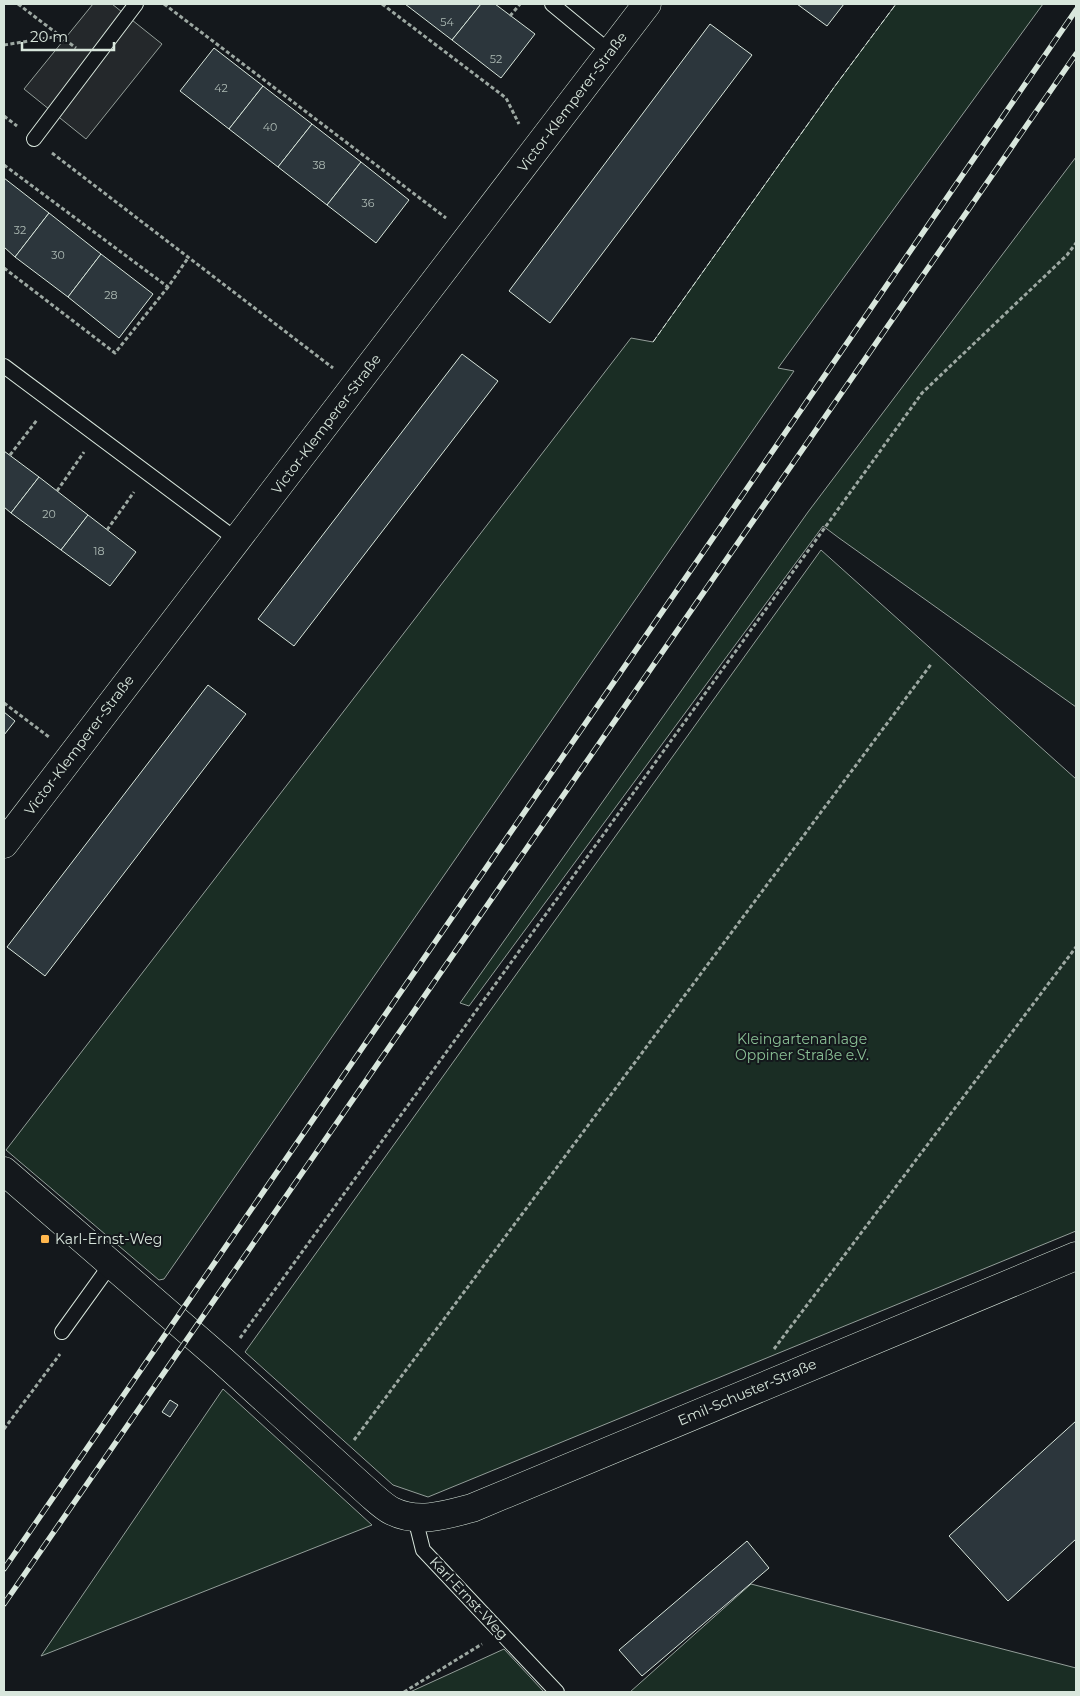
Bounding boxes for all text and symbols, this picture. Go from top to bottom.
house number: 54 [440,15,454,29]
scale bar [22,20,115,52]
text: 20 m [30,27,68,46]
street label: Victor-Klemperer-Straße [513,28,631,176]
house number: 52 [490,52,502,66]
house number: 42 [214,81,228,95]
house number: 40 [263,120,277,134]
house number: 38 [312,158,326,172]
house number: 36 [362,196,375,210]
house number: 32 [14,223,26,237]
house number: 30 [51,248,65,262]
house number: 28 [104,288,118,302]
street label: Victor-Klemperer-Straße [267,350,385,498]
house number: 20 [42,507,56,521]
house number: 18 [94,544,105,558]
street label: Victor-Klemperer-Straße [20,671,138,819]
park label: Kleingartenanlage Oppiner Straße e.V. [735,1030,869,1064]
place label: Karl-Ernst-Weg [55,1230,162,1248]
marker: Karl-Ernst-Weg [39,1233,51,1245]
street label: Emil-Schuster-Straße [675,1355,819,1429]
street label: Karl-Ernst-Weg [426,1553,512,1643]

